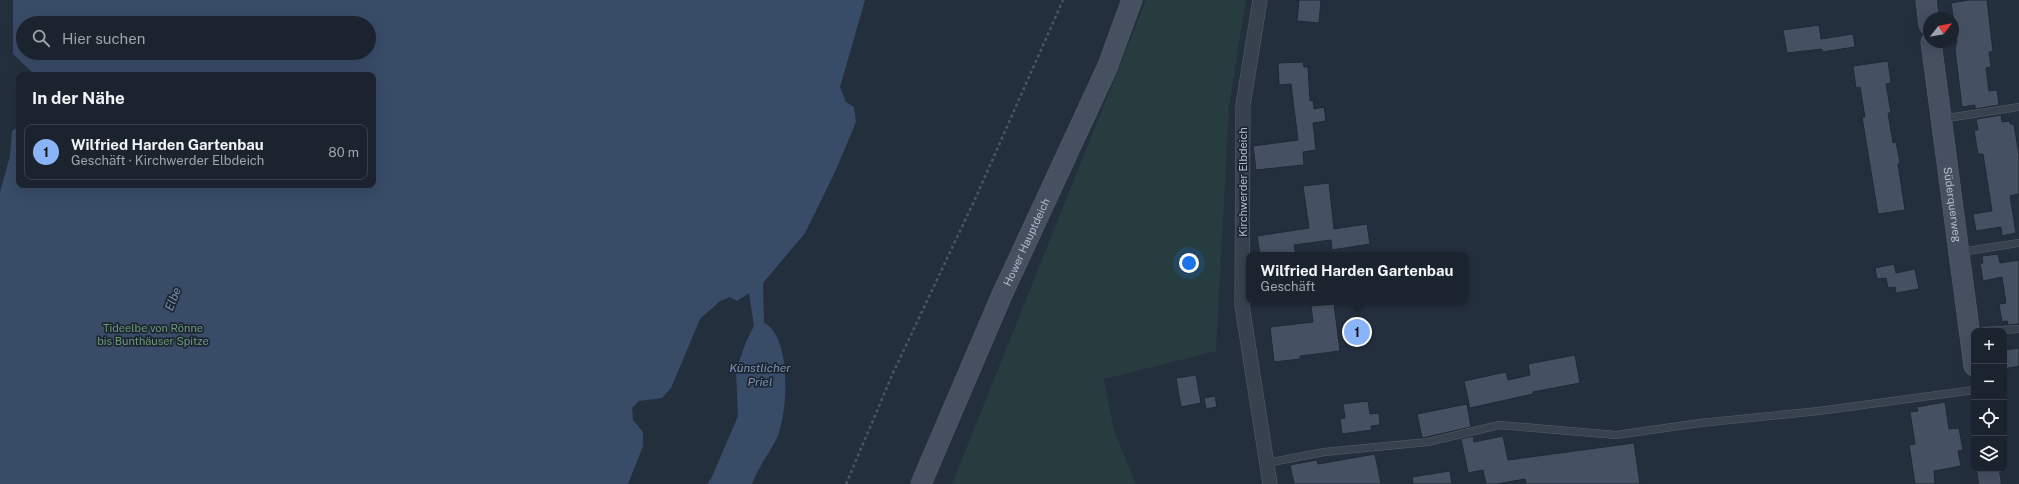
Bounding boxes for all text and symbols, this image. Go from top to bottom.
north arrow [1923,12,1959,48]
search box [16,16,376,60]
icon: search [30,27,52,49]
text: Hier suchen [62,30,145,47]
text: In der Nähe [32,88,125,108]
street label: Kirchwerder Elbdeich [1237,127,1249,237]
text: Wilfried Harden Gartenbau [71,136,264,153]
text: 1 [43,145,49,160]
text: 80 m [328,145,359,160]
text: Geschäft · Kirchwerder Elbdeich [71,153,264,168]
street label: Süderquerweg [1942,166,1964,243]
street label: Hower Hauptdeich [1001,196,1052,288]
popup [1246,252,1468,304]
your location [1179,253,1199,273]
text: Wilfried Harden Gartenbau [1261,262,1453,279]
text: Geschäft [1261,279,1315,294]
water label: Elbe [162,285,184,313]
pin: 1 [1344,317,1370,347]
park label: Tideelbe von Rönne bis Bunthäuser Spitze [97,322,209,347]
map controls [1971,328,2007,472]
button: + [1971,328,2007,364]
water label: Künstlicher Priel [729,361,791,389]
button: − [1971,364,2007,400]
button: locate [1971,400,2007,436]
button: layers [1971,436,2007,472]

